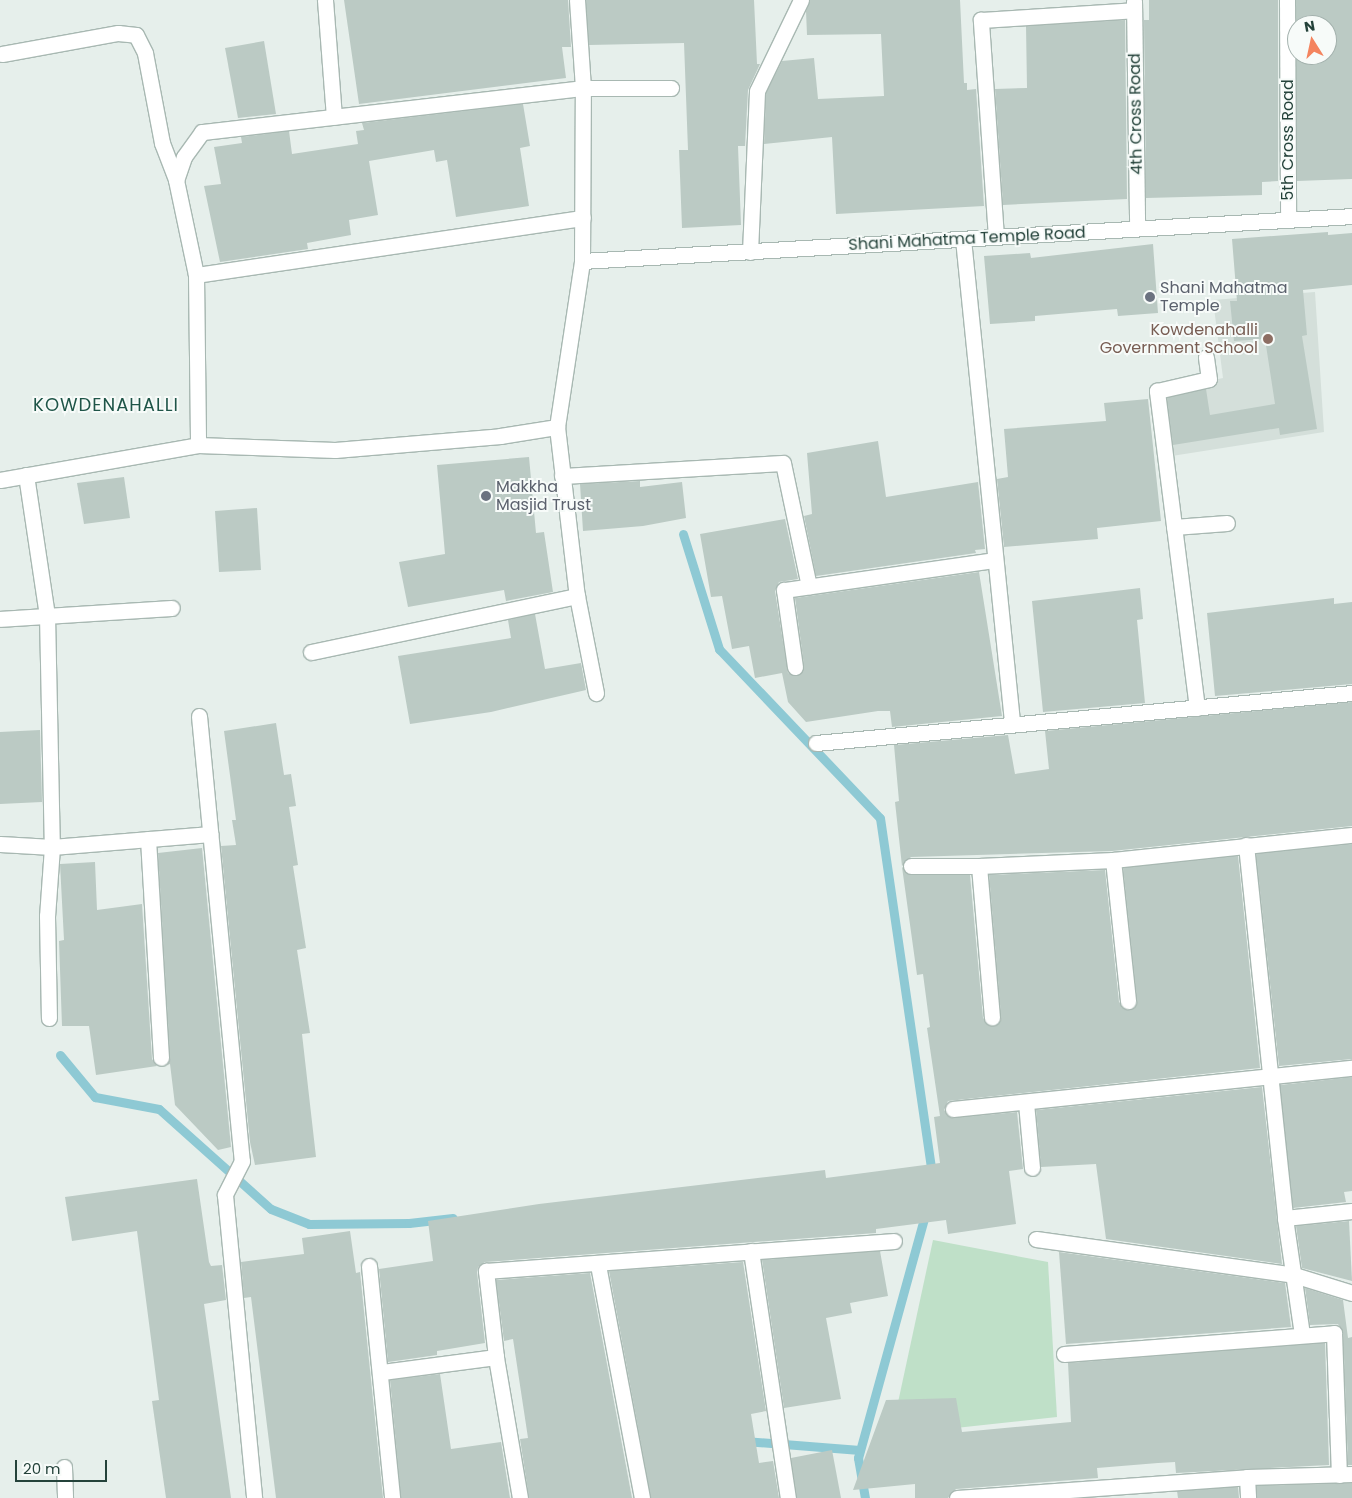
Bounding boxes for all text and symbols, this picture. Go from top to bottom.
north arrow [1287,15,1337,65]
text: N [1303,15,1316,37]
street label: 4th Cross Road [1125,53,1147,175]
street label: 5th Cross Road [1278,79,1298,201]
street label: Shani Mahatma Temple Road [848,223,1086,255]
place label: Shani Mahatma Temple [1160,278,1288,316]
marker: Shani Mahatma Temple [1144,291,1156,303]
place label: Kowdenahalli Government School [1100,320,1258,358]
marker: Kowdenahalli Government School [1262,333,1274,345]
district label: KOWDENAHALLI [32,394,180,416]
place label: Makkha Masjid Trust [496,477,591,515]
marker: Makkha Masjid Trust [480,490,492,502]
scale bar [18,1450,110,1482]
text: 20 m [23,1458,61,1479]

